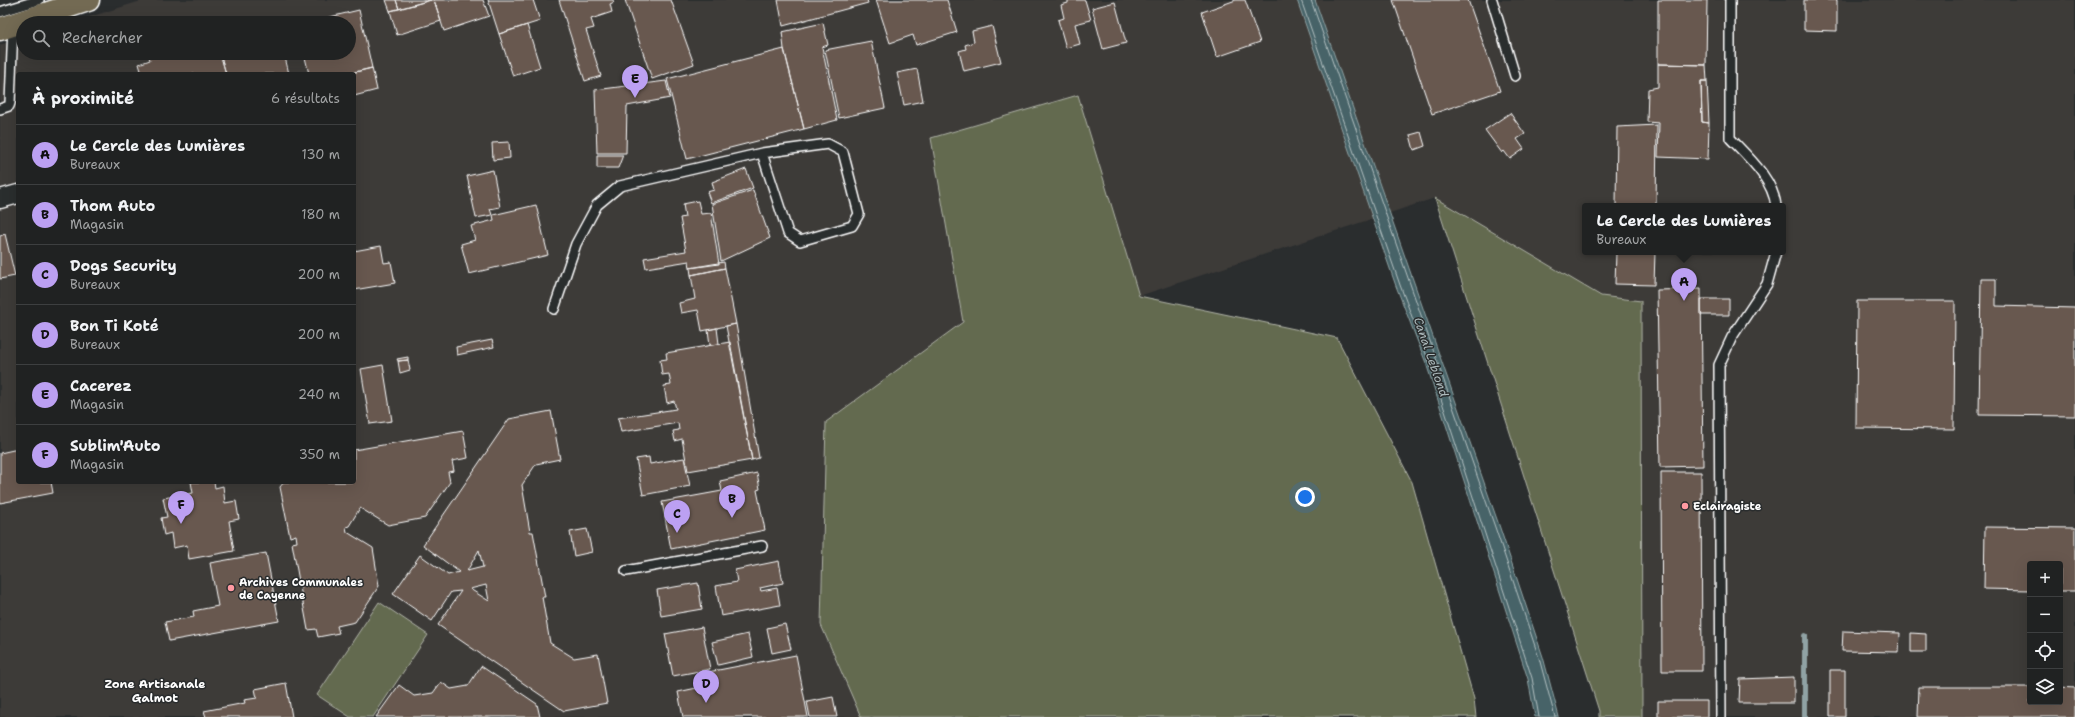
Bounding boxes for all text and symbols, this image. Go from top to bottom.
search box [16,16,356,60]
icon: search [30,27,52,49]
text: Rechercher [62,28,143,48]
pin: E [622,65,648,98]
text: À proximité [32,87,134,109]
text: 6 résultats [271,90,340,107]
text: Le Cercle des Lumières [70,136,245,156]
text: A [40,146,50,163]
text: 130 m [302,146,340,163]
text: Bureaux [70,156,120,173]
text: Thom Auto [70,196,155,216]
popup [1582,203,1786,255]
text: B [41,206,49,223]
text: 180 m [301,206,340,223]
text: Le Cercle des Lumières [1596,211,1772,231]
text: Magasin [70,216,124,233]
text: Bureaux [1596,231,1646,248]
text: Dogs Security [70,256,177,276]
text: C [41,266,49,283]
text: 200 m [298,266,340,283]
pin: A [1671,268,1697,301]
text: Bureaux [70,276,120,293]
water label: Canal Leblond [1410,315,1452,399]
text: Bon Ti Koté [70,316,159,336]
text: D [40,326,50,343]
text: 200 m [298,326,340,343]
text: Bureaux [70,336,120,353]
text: Cacerez [70,376,132,396]
text: E [41,386,49,403]
text: 240 m [298,386,340,403]
text: Magasin [70,396,124,413]
text: Sublim'Auto [70,436,161,456]
text: F [41,446,49,463]
text: 350 m [299,446,340,463]
text: Magasin [70,456,124,473]
pin: B [719,485,745,518]
your location [1295,487,1315,507]
pin: F [168,491,194,524]
place label: Eclairagiste [1693,499,1762,514]
pin: C [664,500,690,533]
marker: Eclairagiste [1680,501,1690,511]
map controls [2027,561,2063,705]
button: + [2027,561,2063,597]
place label: Archives Communales de Cayenne [239,575,363,603]
marker: Archives Communales de Cayenne [226,583,236,593]
button: − [2027,597,2063,633]
button: locate [2027,633,2063,669]
button: layers [2027,669,2063,705]
pin: D [693,670,719,703]
district label: Zone Artisanale Galmot [104,676,206,706]

